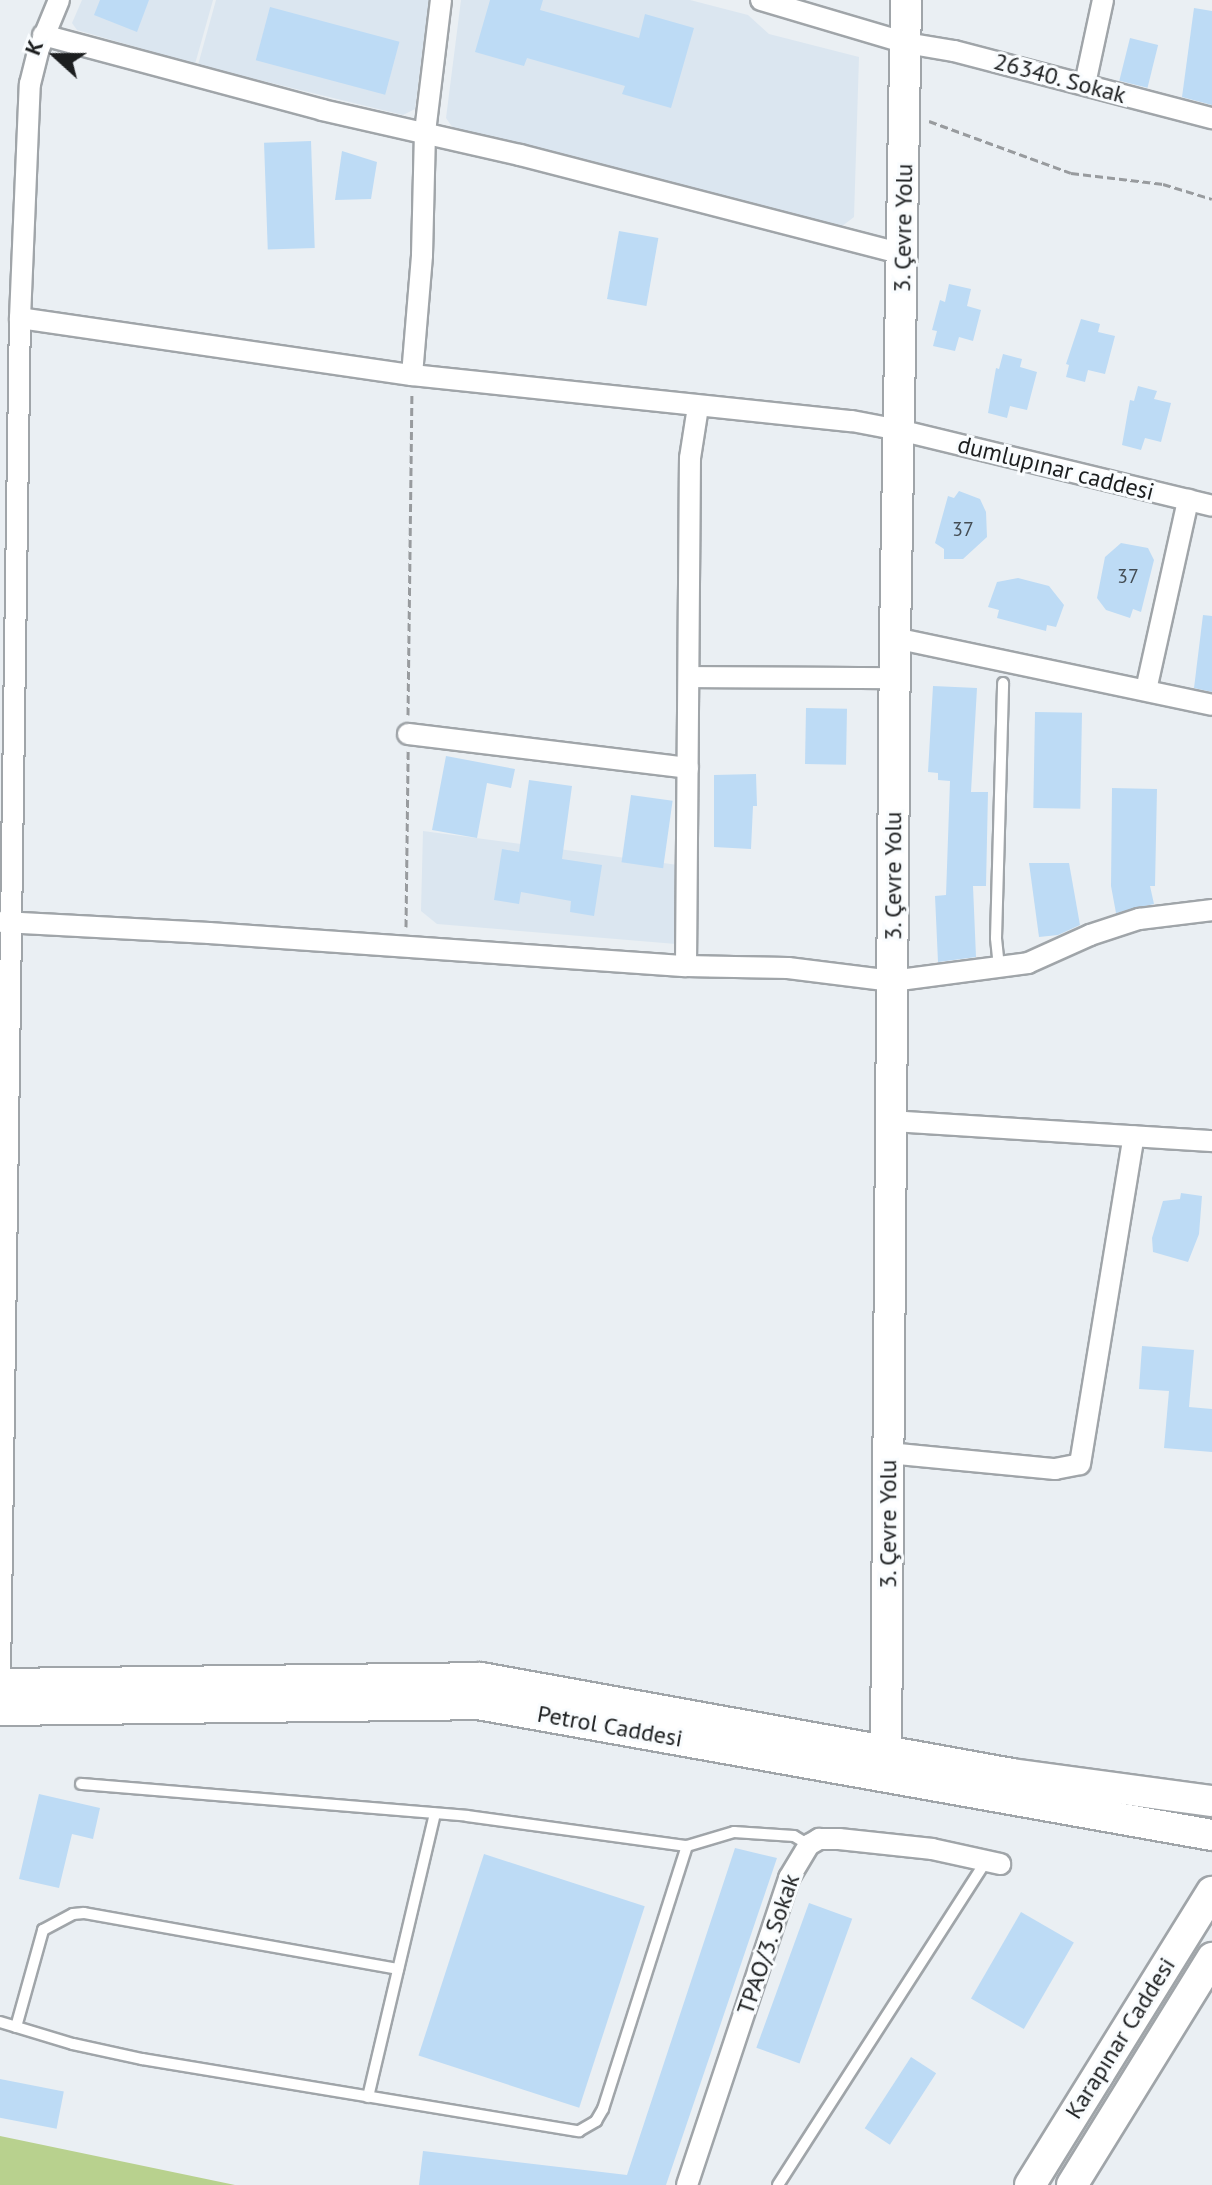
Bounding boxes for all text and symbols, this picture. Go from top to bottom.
north arrow [16,16,96,96]
text: K [18,36,49,59]
street label: 26340. Sokak [990,46,1130,110]
street label: 3. Çevre Yolu [887,162,919,294]
street label: dumlupınar caddesi [955,430,1157,506]
house number: 37 [952,517,974,541]
house number: 37 [1117,564,1139,588]
street label: 3. Çevre Yolu [879,810,907,942]
street label: 3. Çevre Yolu [874,1458,902,1590]
street label: Petrol Caddesi [535,1699,685,1753]
street label: TPAO/3. Sokak [730,1869,806,2019]
street label: Karapınar Caddesi [1059,1952,1181,2124]

